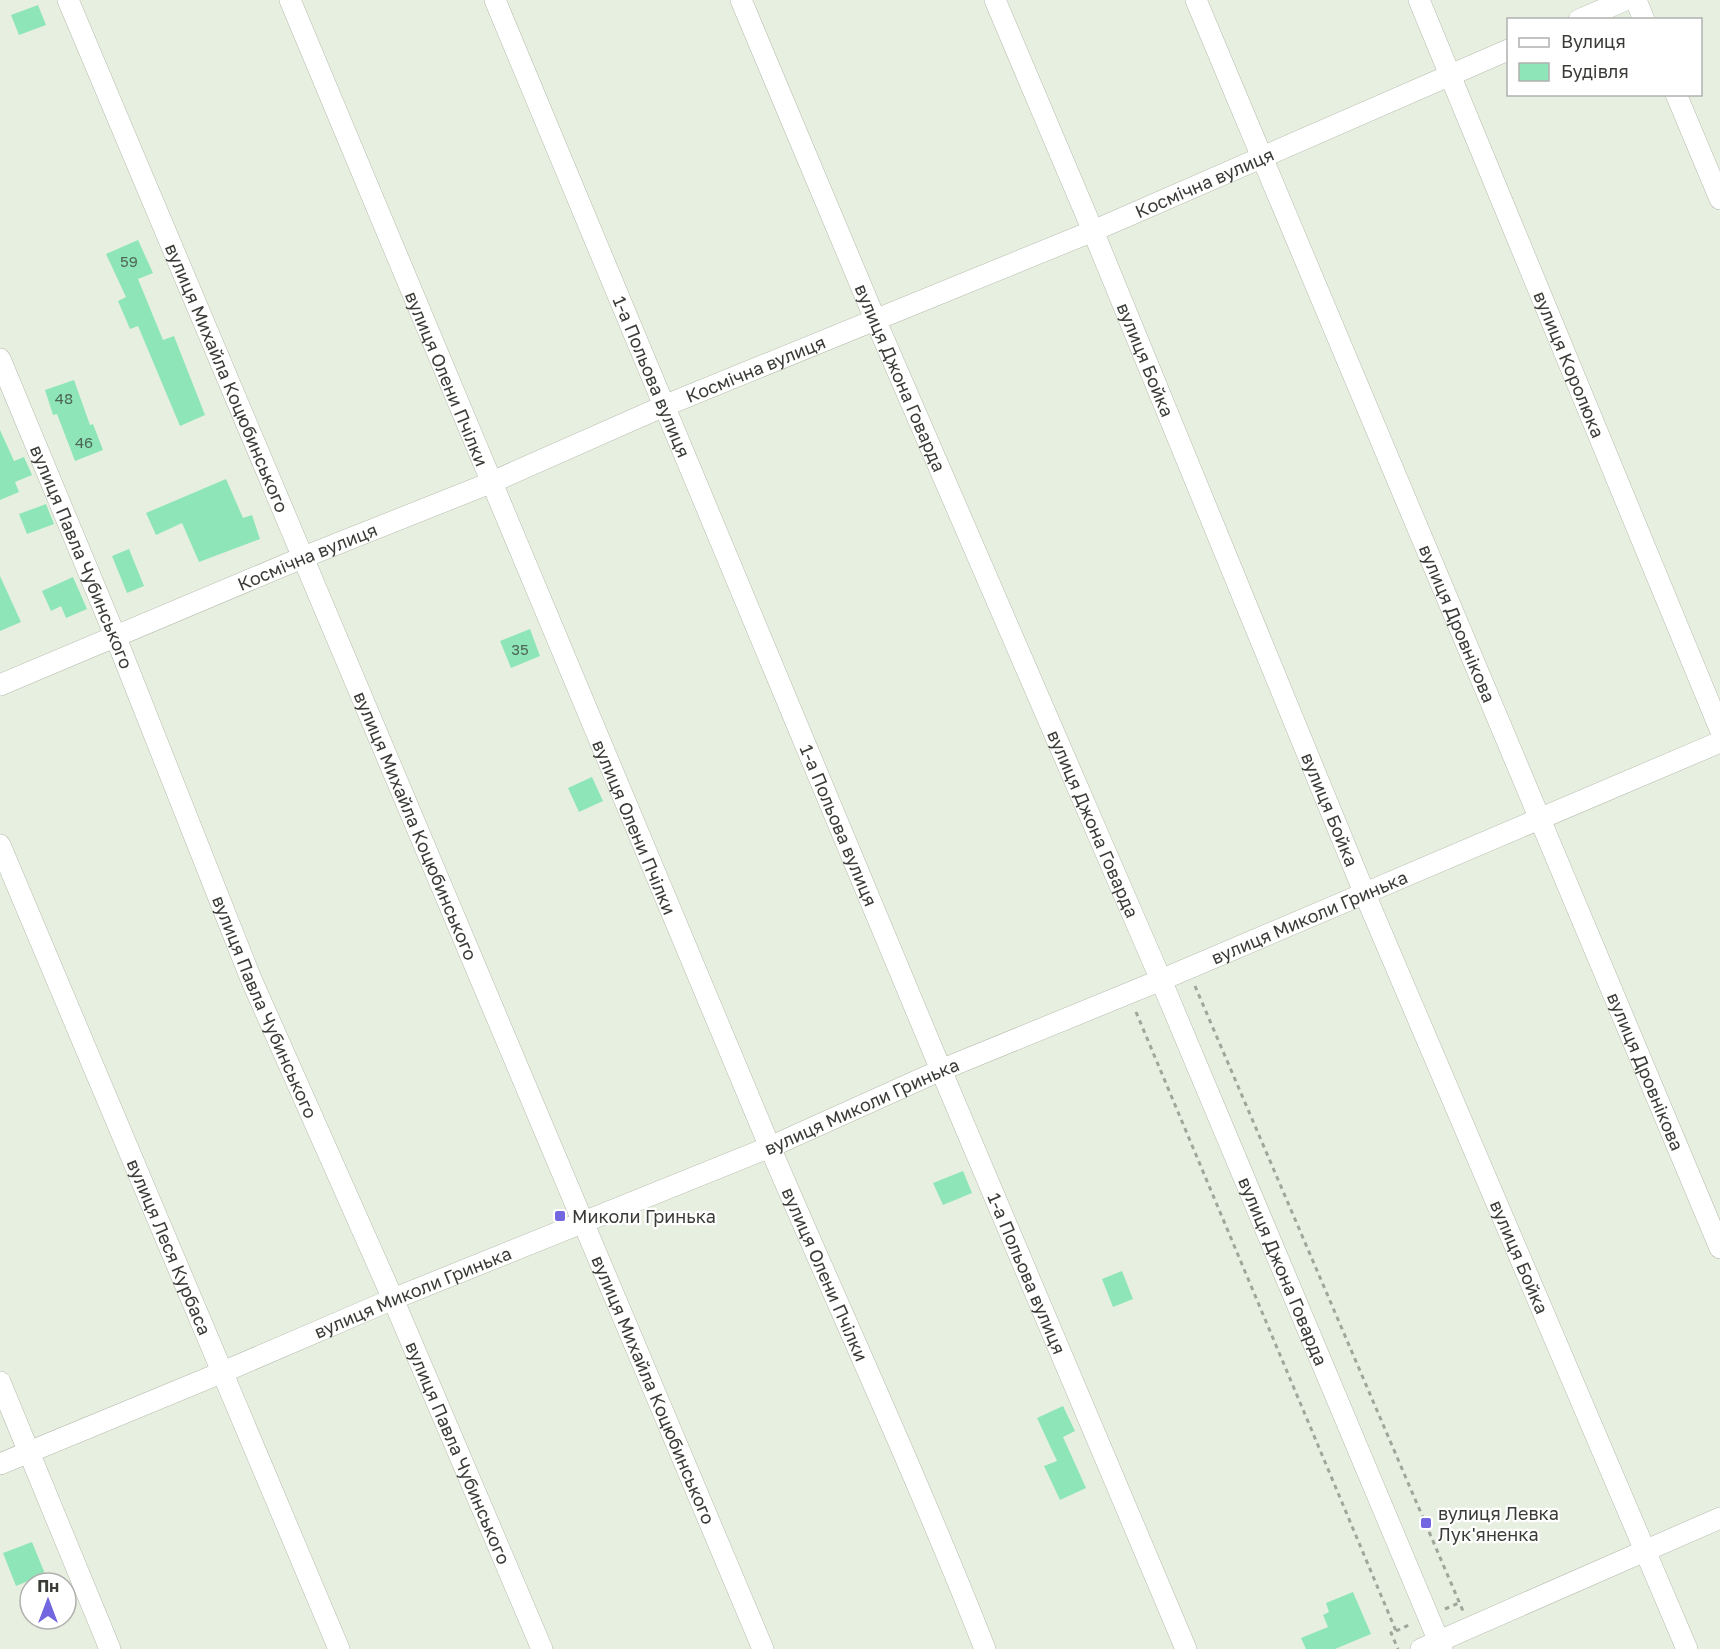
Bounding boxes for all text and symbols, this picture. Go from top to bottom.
legend [1507,18,1702,96]
text: Вулиця [1561,30,1626,52]
text: Будівля [1561,60,1629,82]
street label: Космічна вулиця [1132,143,1277,222]
street label: вулиця Михайла Коцюбинського [161,240,294,516]
house number: 59 [120,252,138,270]
street label: вулиця Джона Говарда [850,280,951,475]
street label: вулиця Олени Пчілки [401,288,493,470]
street label: вулиця Королюка [1529,288,1609,441]
street label: 1-а Польова вулиця [609,293,695,461]
street label: вулиця Бойка [1113,299,1179,420]
street label: Космічна вулиця [682,330,829,407]
house number: 48 [55,389,73,407]
house number: 46 [75,433,93,451]
street label: вулиця Павла Чубинського [26,442,138,672]
street label: Космічна вулиця [234,518,380,595]
street label: вулиця Дровнікова [1415,541,1501,706]
house number: 35 [511,640,529,658]
street label: вулиця Михайла Коцюбинського [350,688,482,963]
street label: вулиця Джона Говарда [1043,727,1144,921]
street label: вулиця Олени Пчілки [588,736,681,918]
street label: 1-а Польова вулиця [796,741,882,909]
street label: вулиця Бойка [1297,749,1363,870]
street label: вулиця Миколи Гринька [1208,865,1411,968]
street label: вулиця Павла Чубинського [208,892,322,1122]
street label: вулиця Дровнікова [1603,989,1689,1154]
street label: вулиця Миколи Гринька [761,1053,962,1159]
street label: вулиця Леся Курбаса [123,1155,216,1338]
street label: вулиця Джона Говарда [1234,1174,1333,1369]
street label: вулиця Олени Пчілки [778,1184,873,1364]
street label: 1-а Польова вулиця [983,1189,1071,1357]
street label: вулиця Бойка [1486,1197,1554,1317]
place label: Миколи Гринька [572,1205,716,1227]
marker: Миколи Гринька [553,1209,567,1223]
street label: вулиця Миколи Гринька [311,1242,514,1343]
street label: вулиця Михайла Коцюбинського [587,1252,720,1527]
street label: вулиця Павла Чубинського [401,1338,516,1567]
place label: вулиця Левка Лук'яненка [1438,1502,1559,1545]
marker: вулиця Левка Лук'яненка [1419,1516,1433,1530]
north arrow [18,1571,78,1631]
text: Пн [37,1576,59,1596]

